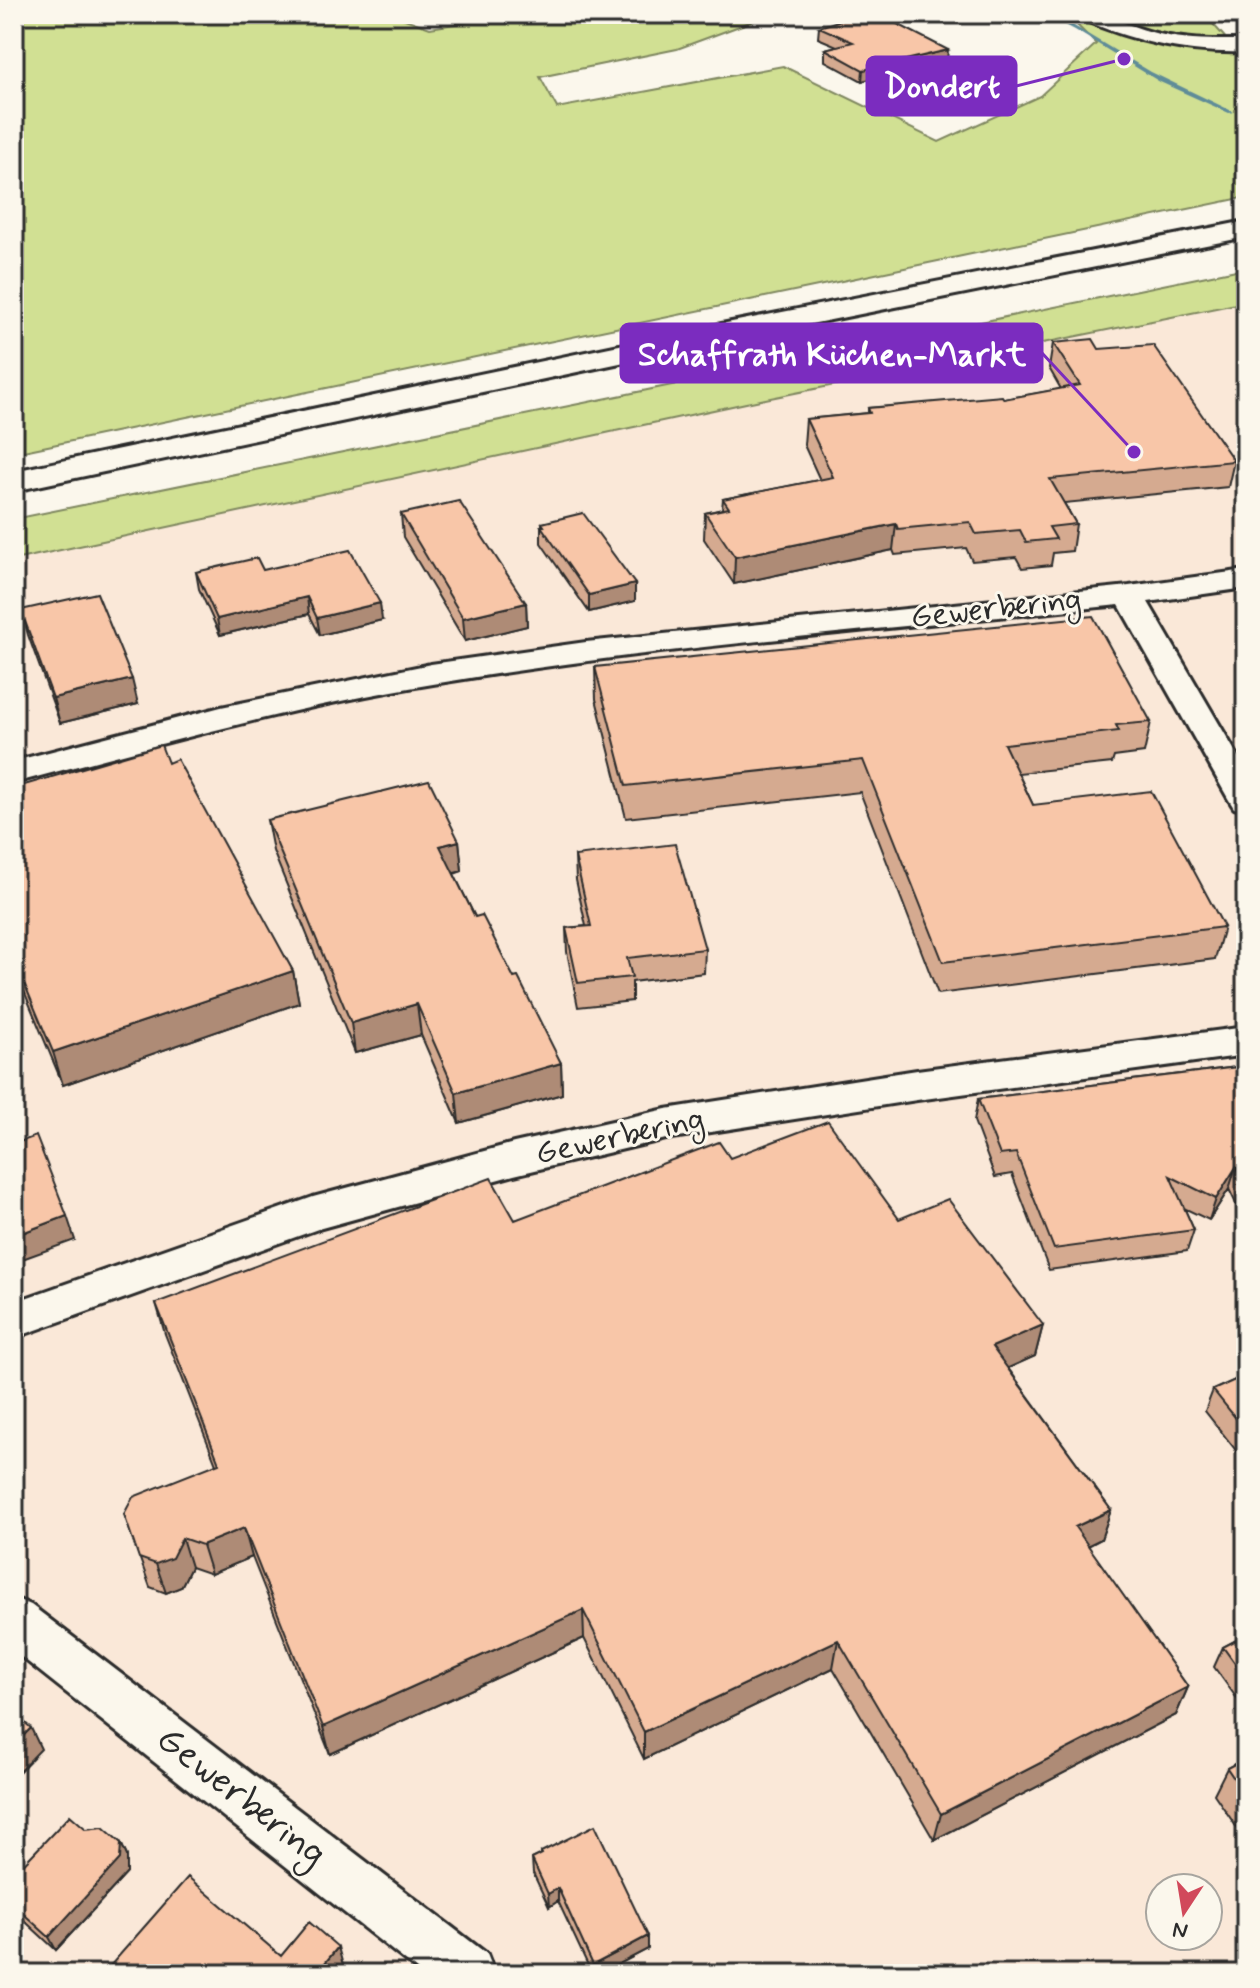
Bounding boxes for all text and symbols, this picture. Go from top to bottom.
callout: Dondert [867,57,1016,115]
text: Dondert [883,65,1001,110]
callout: Schaffrath Küchen-Markt [621,324,1042,382]
text: Schaffrath Küchen-Markt [638,333,1027,378]
street label: Gewerbering [909,579,1084,641]
street label: Gewerbering [532,1099,709,1177]
street label: Gewerbering [143,1715,336,1882]
north arrow [1144,1872,1224,1952]
text: N [1170,1914,1190,1945]

